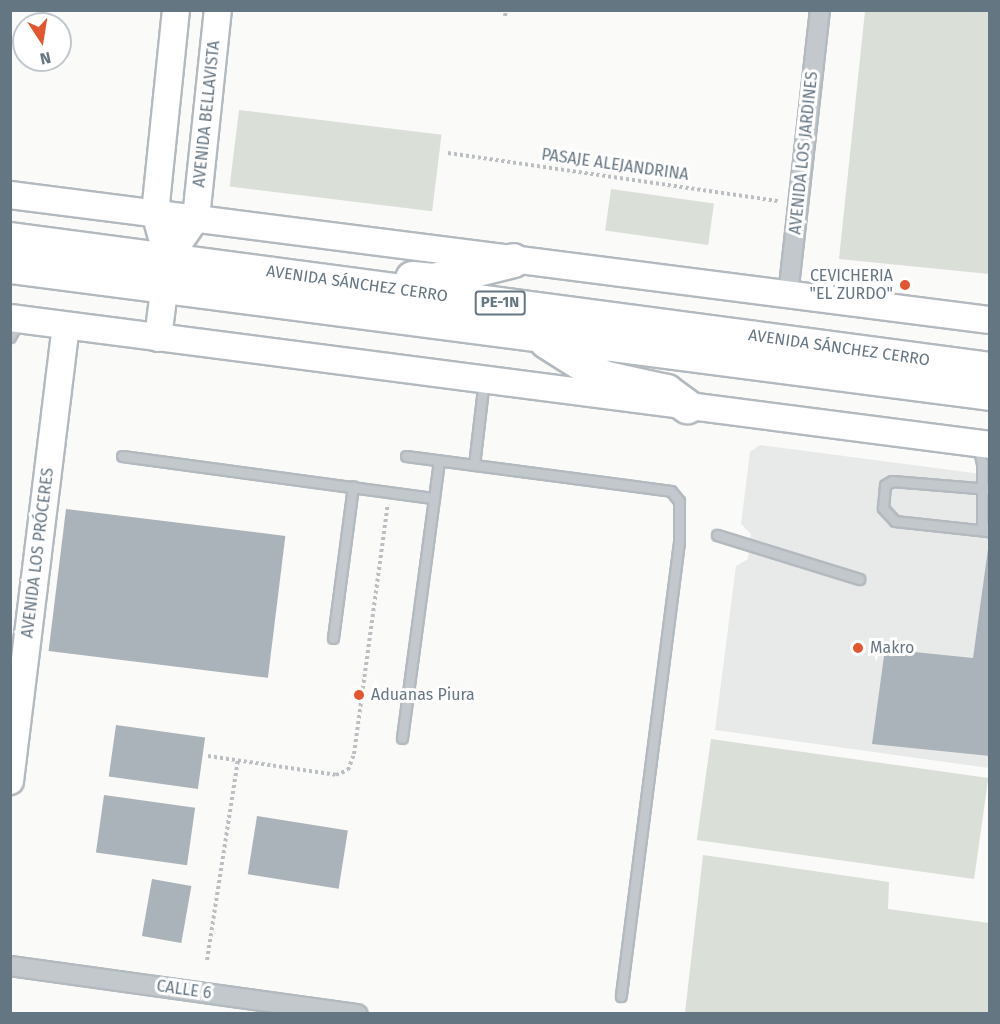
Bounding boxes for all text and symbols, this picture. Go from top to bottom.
north arrow [12,12,72,72]
street label: AVENIDA BELLAVISTA [190,40,224,188]
text: N [38,48,53,69]
street label: AVENIDA LOS JARDINES [786,71,822,235]
street label: PASAJE ALEJANDRINA [540,145,690,185]
street label: AVENIDA SÁNCHEZ CERRO [265,262,449,306]
place label: CEVICHERIA "EL ZURDO" [810,266,893,304]
marker: CEVICHERIA "EL ZURDO" [898,278,912,292]
road number: PE-1N [474,291,526,315]
street label: AVENIDA SÁNCHEZ CERRO [747,326,931,370]
street label: AVENIDA LOS PRÓCERES [18,467,58,639]
place label: Makro [870,638,914,658]
marker: Makro [851,641,865,655]
place label: Aduanas Piura [371,685,475,705]
marker: Aduanas Piura [352,688,366,702]
street label: CALLE 6 [155,977,213,1003]

